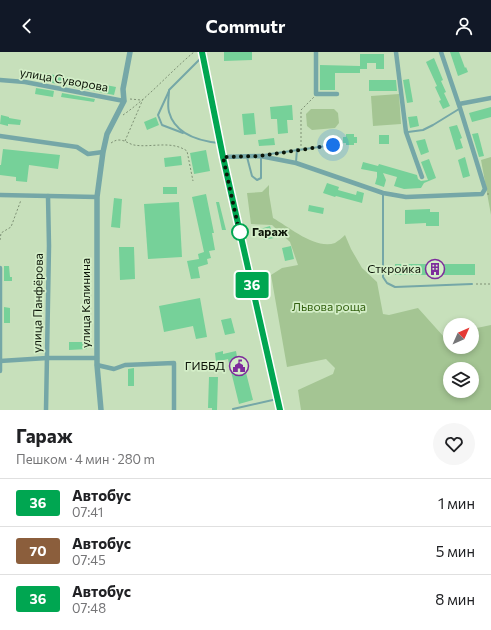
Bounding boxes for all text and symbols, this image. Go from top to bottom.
icon: back [16,15,38,37]
text: Commutr [206,15,285,37]
icon: person [453,15,475,37]
street label: улица Суворова [19,64,110,94]
your location [323,135,343,155]
marker: Гараж [231,223,249,241]
place label: Гараж [252,224,289,238]
street label: улица Панфёрова [29,253,45,353]
street label: улица Калинина [78,258,92,348]
building icon: Сткройка [424,258,446,280]
place label: Сткройка [367,261,421,275]
line badge: 36 [234,272,270,298]
text: 36 [244,276,260,293]
park label: Львова роща [292,299,366,313]
north arrow [443,318,479,354]
map controls [443,318,479,398]
public building icon: ГИББД [228,355,250,377]
place label: ГИББД [185,358,226,372]
button: layers [443,362,479,398]
button: heart [433,423,475,465]
text: Гараж [16,424,73,447]
text: Пешком · 4 мин · 280 m [16,451,155,467]
text: Автобус [72,486,131,504]
text: 36 [30,494,46,511]
text: 1 мин [438,494,475,512]
text: 07:41 [72,504,103,520]
text: Автобус [72,534,131,552]
text: 70 [30,542,46,559]
text: 5 мин [436,542,475,560]
text: 07:45 [72,552,106,568]
text: Автобус [72,582,131,600]
text: 36 [30,590,46,607]
text: 8 мин [435,590,475,608]
text: 07:48 [72,600,106,616]

